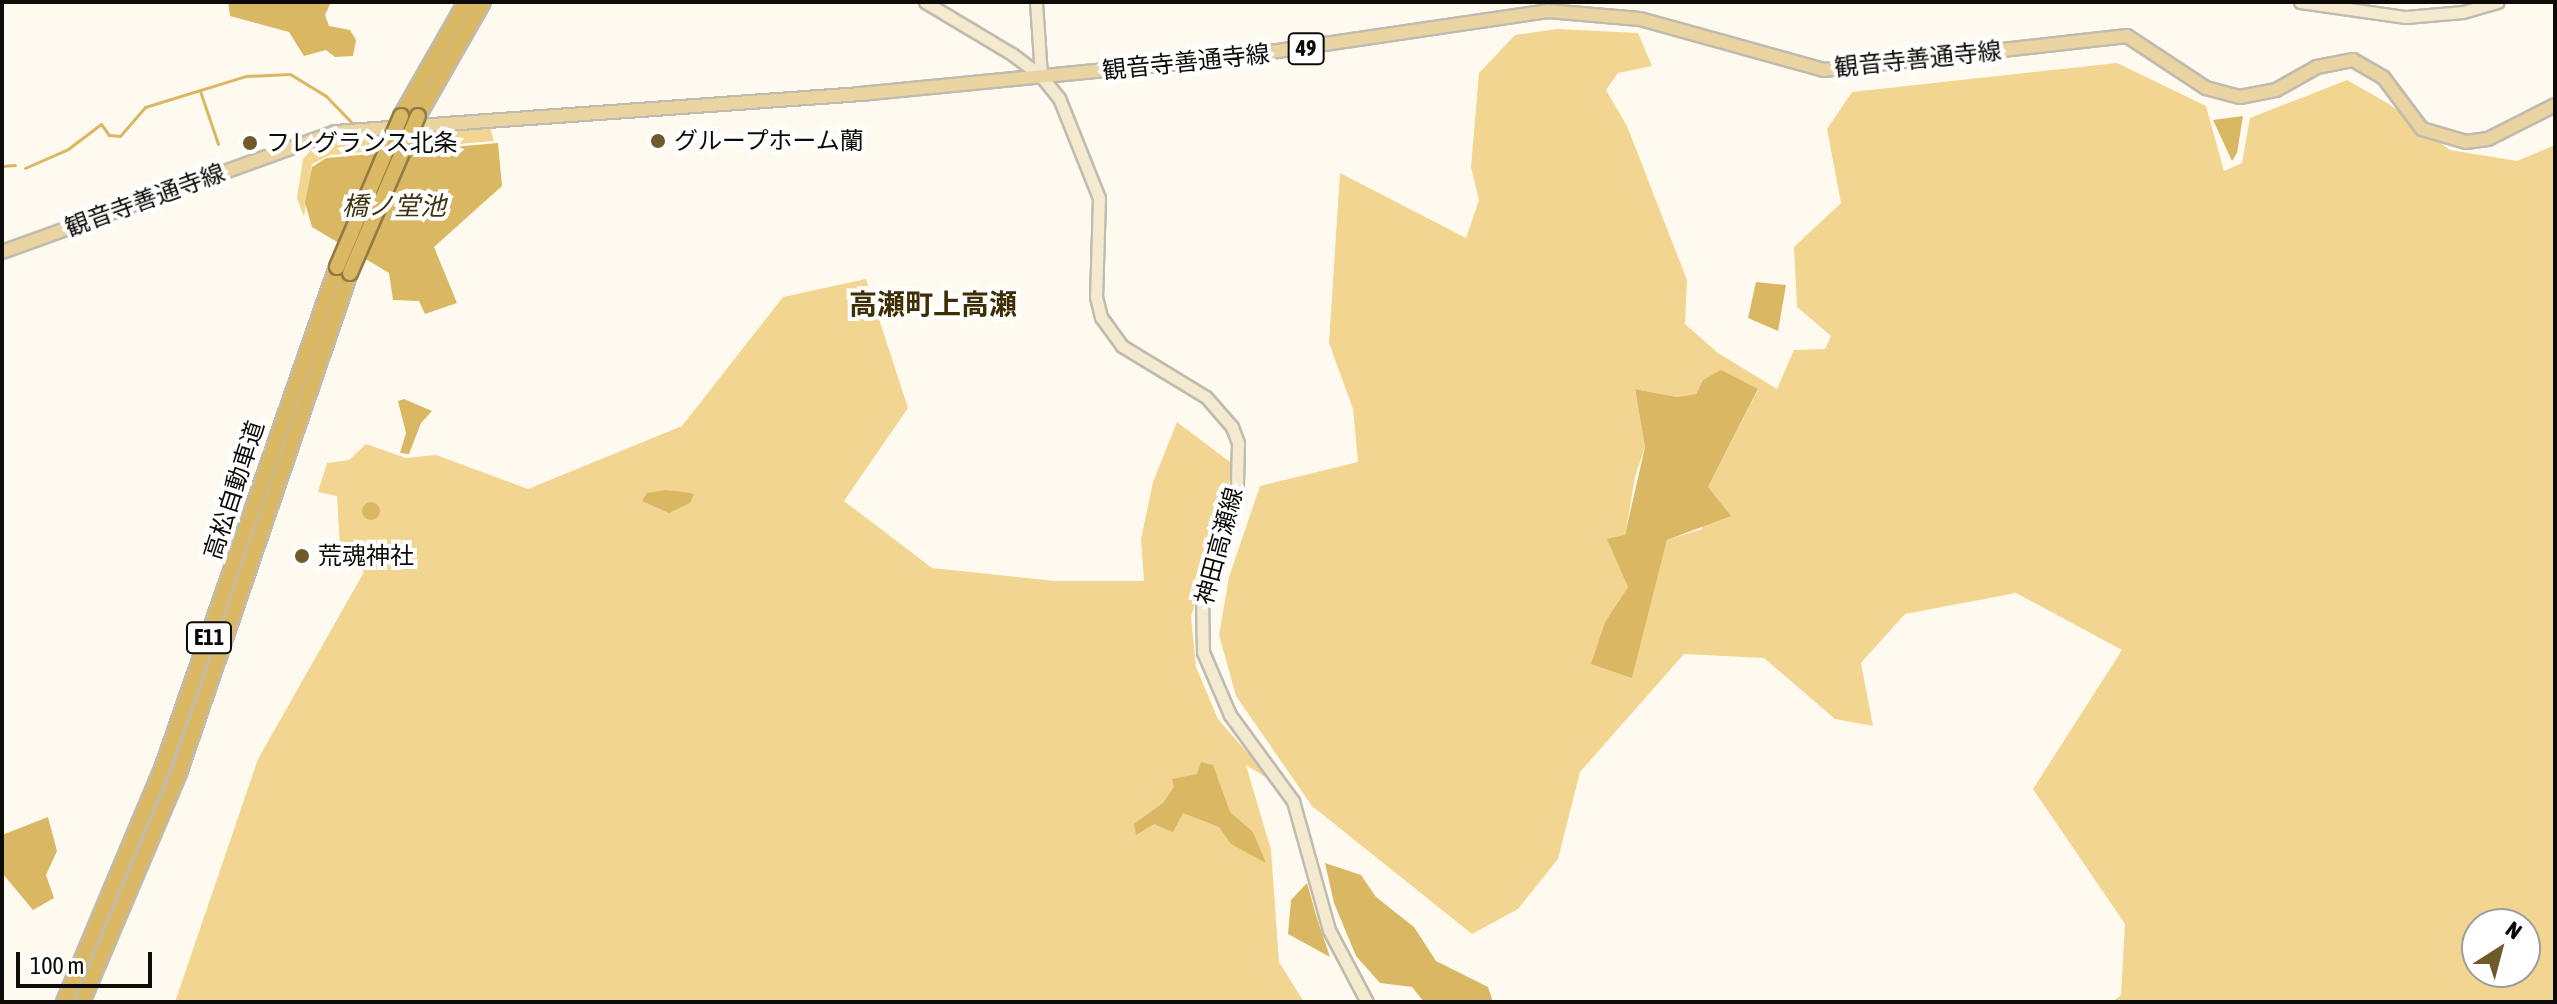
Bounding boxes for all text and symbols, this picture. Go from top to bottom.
road number: 49 [1286,31,1326,67]
street label: 観音寺善通寺線 [1833,36,2003,82]
street label: 観音寺善通寺線 [1101,39,1271,85]
place label: グループホーム蘭 [674,127,866,155]
place label: フレグランス北条 [266,129,458,157]
marker: グループホーム蘭 [649,132,667,150]
marker: フレグランス北条 [241,134,259,152]
street label: 観音寺善通寺線 [61,158,229,242]
water label: 橋ノ堂池 [342,191,446,223]
district label: 高瀬町上高瀬 [849,287,1017,321]
street label: 高松自動車道 [198,417,270,563]
street label: 神田高瀬線 [1190,484,1248,608]
place label: 荒魂神社 [318,542,414,570]
marker: 荒魂神社 [293,547,311,565]
road number: E11 [185,620,233,656]
north arrow [2461,908,2541,988]
text: N [2501,916,2527,945]
scale bar [20,936,156,986]
text: 100 m [30,952,84,979]

